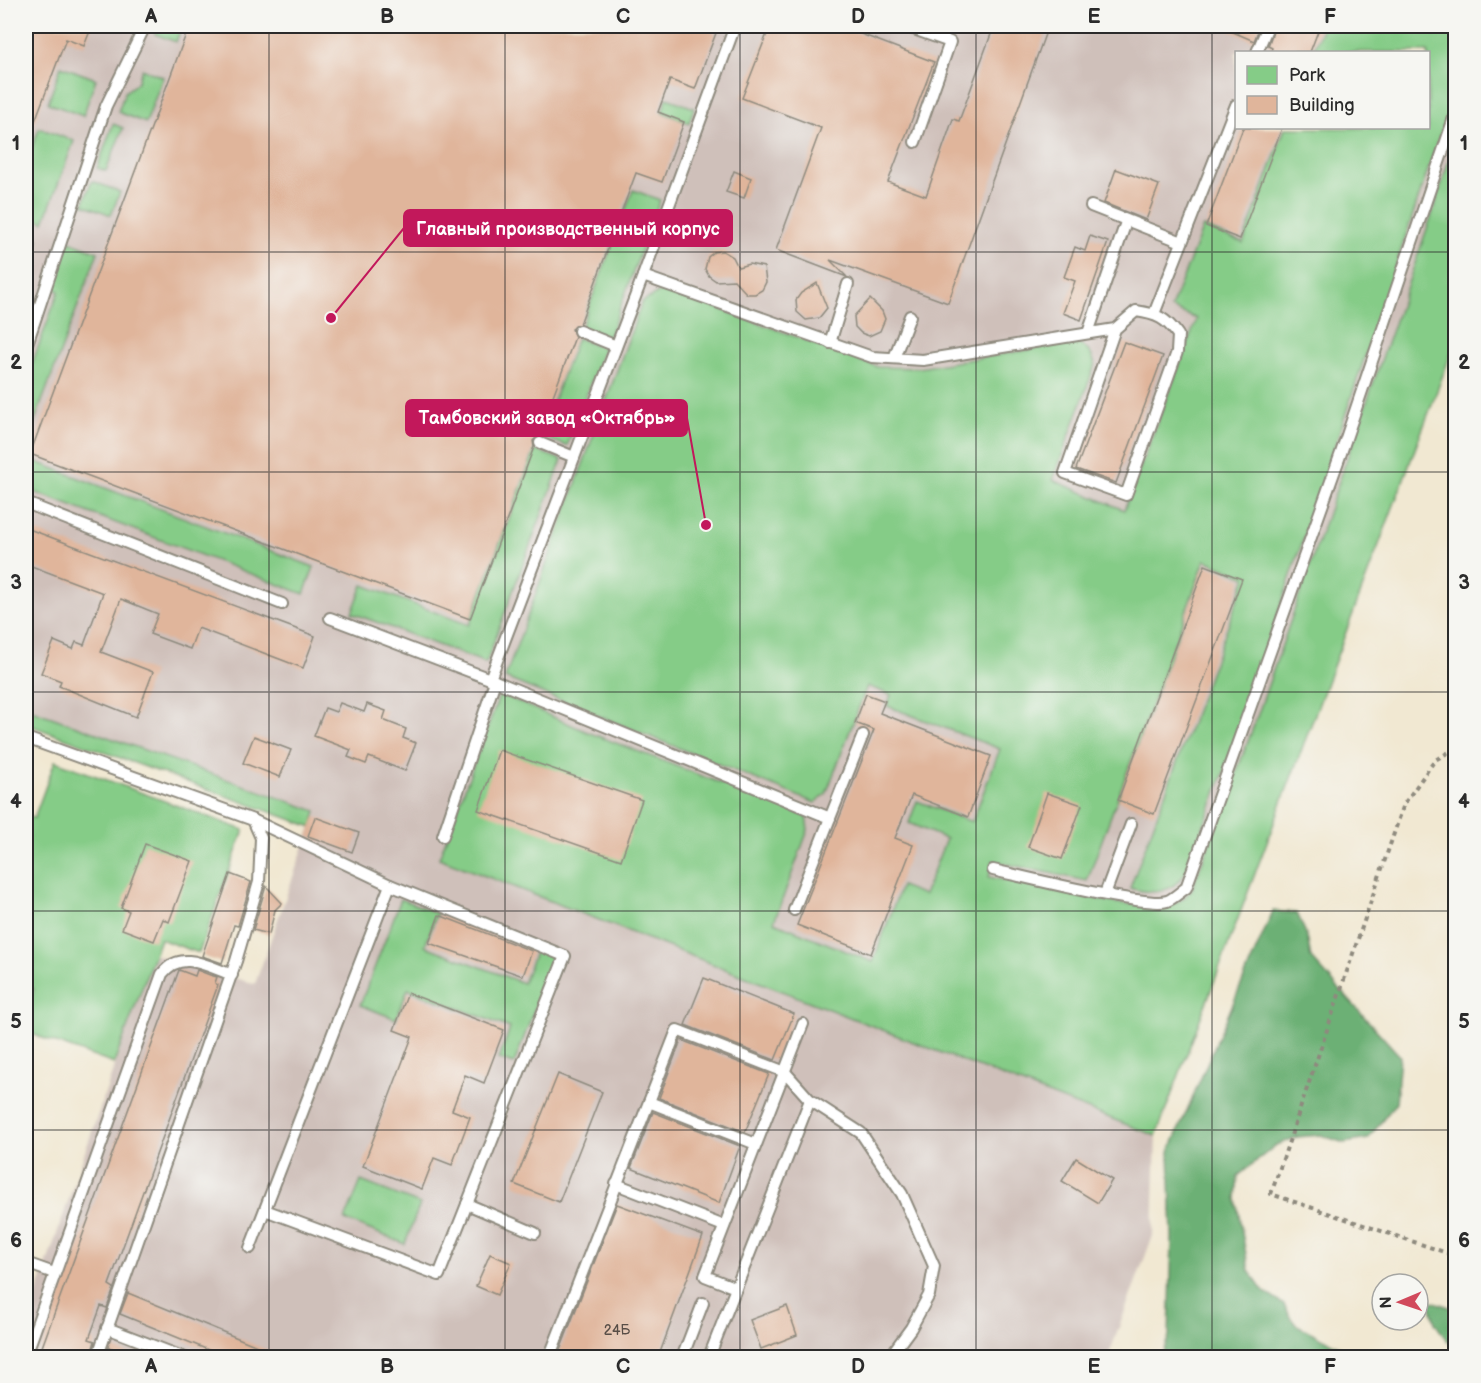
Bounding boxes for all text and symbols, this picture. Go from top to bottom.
text: A [144,5,158,29]
text: B [380,5,394,29]
text: C [616,5,630,29]
text: D [851,5,865,29]
text: E [1088,5,1101,29]
text: F [1324,5,1336,29]
legend [1235,51,1430,129]
text: Park [1289,65,1325,86]
text: Building [1289,95,1355,116]
text: 1 [12,132,20,156]
text: 1 [1460,132,1468,156]
callout: Главный производственный корпус [404,210,732,246]
text: Главный производственный корпус [416,219,720,240]
text: 2 [10,351,22,375]
text: 2 [1458,351,1470,375]
callout: Тамбовский завод «Октябрь» [406,400,687,436]
text: Тамбовский завод «Октябрь» [418,408,676,429]
text: 3 [10,571,22,595]
text: 3 [1458,571,1470,595]
text: 4 [10,790,22,814]
text: 4 [1458,790,1470,814]
text: 5 [10,1010,22,1034]
text: 5 [1458,1010,1470,1034]
text: 6 [10,1229,22,1253]
text: 6 [1458,1229,1470,1253]
north arrow [1370,1272,1430,1332]
text: N [1377,1296,1396,1309]
house number: 24Б [604,1322,630,1339]
text: A [144,1355,158,1379]
text: B [380,1355,394,1379]
text: C [616,1355,630,1379]
text: D [851,1355,865,1379]
text: E [1088,1355,1101,1379]
text: F [1324,1355,1336,1379]

